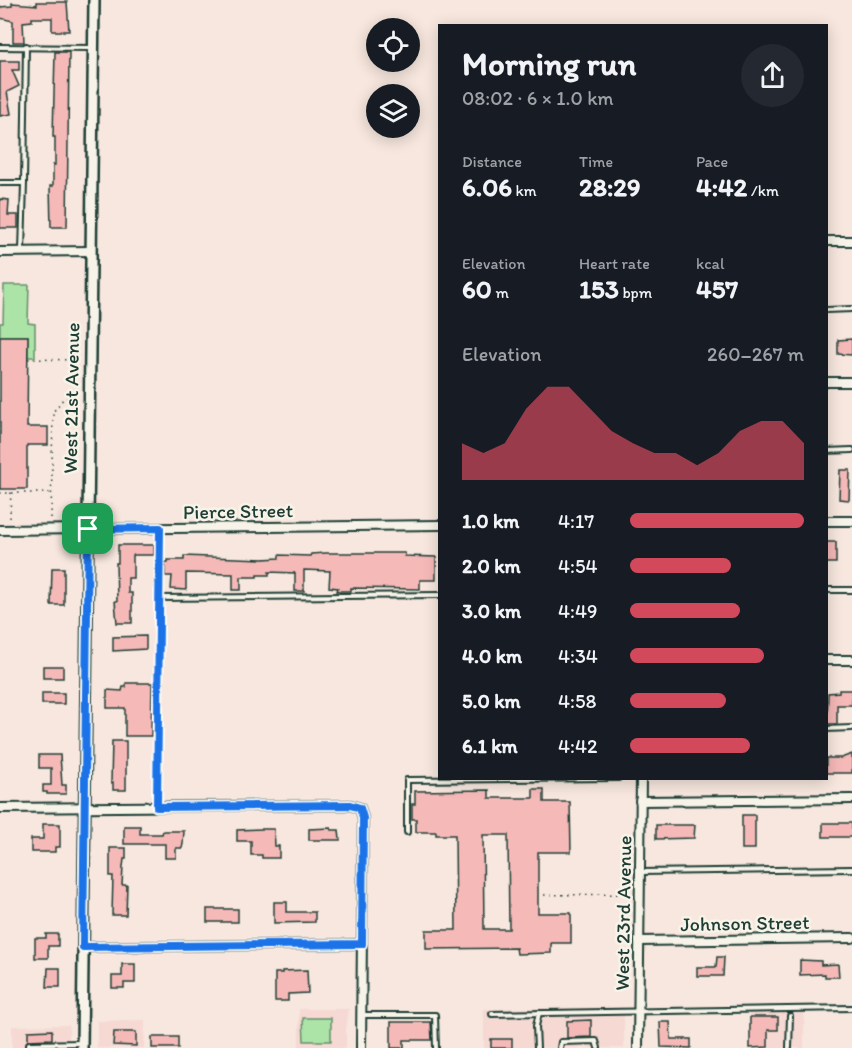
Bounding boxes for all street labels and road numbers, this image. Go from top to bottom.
street label: West 21st Avenue [58,322,84,474]
street label: Pierce Street [183,498,294,524]
street label: West 23rd Avenue [610,835,636,991]
street label: Johnson Street [680,910,810,936]

